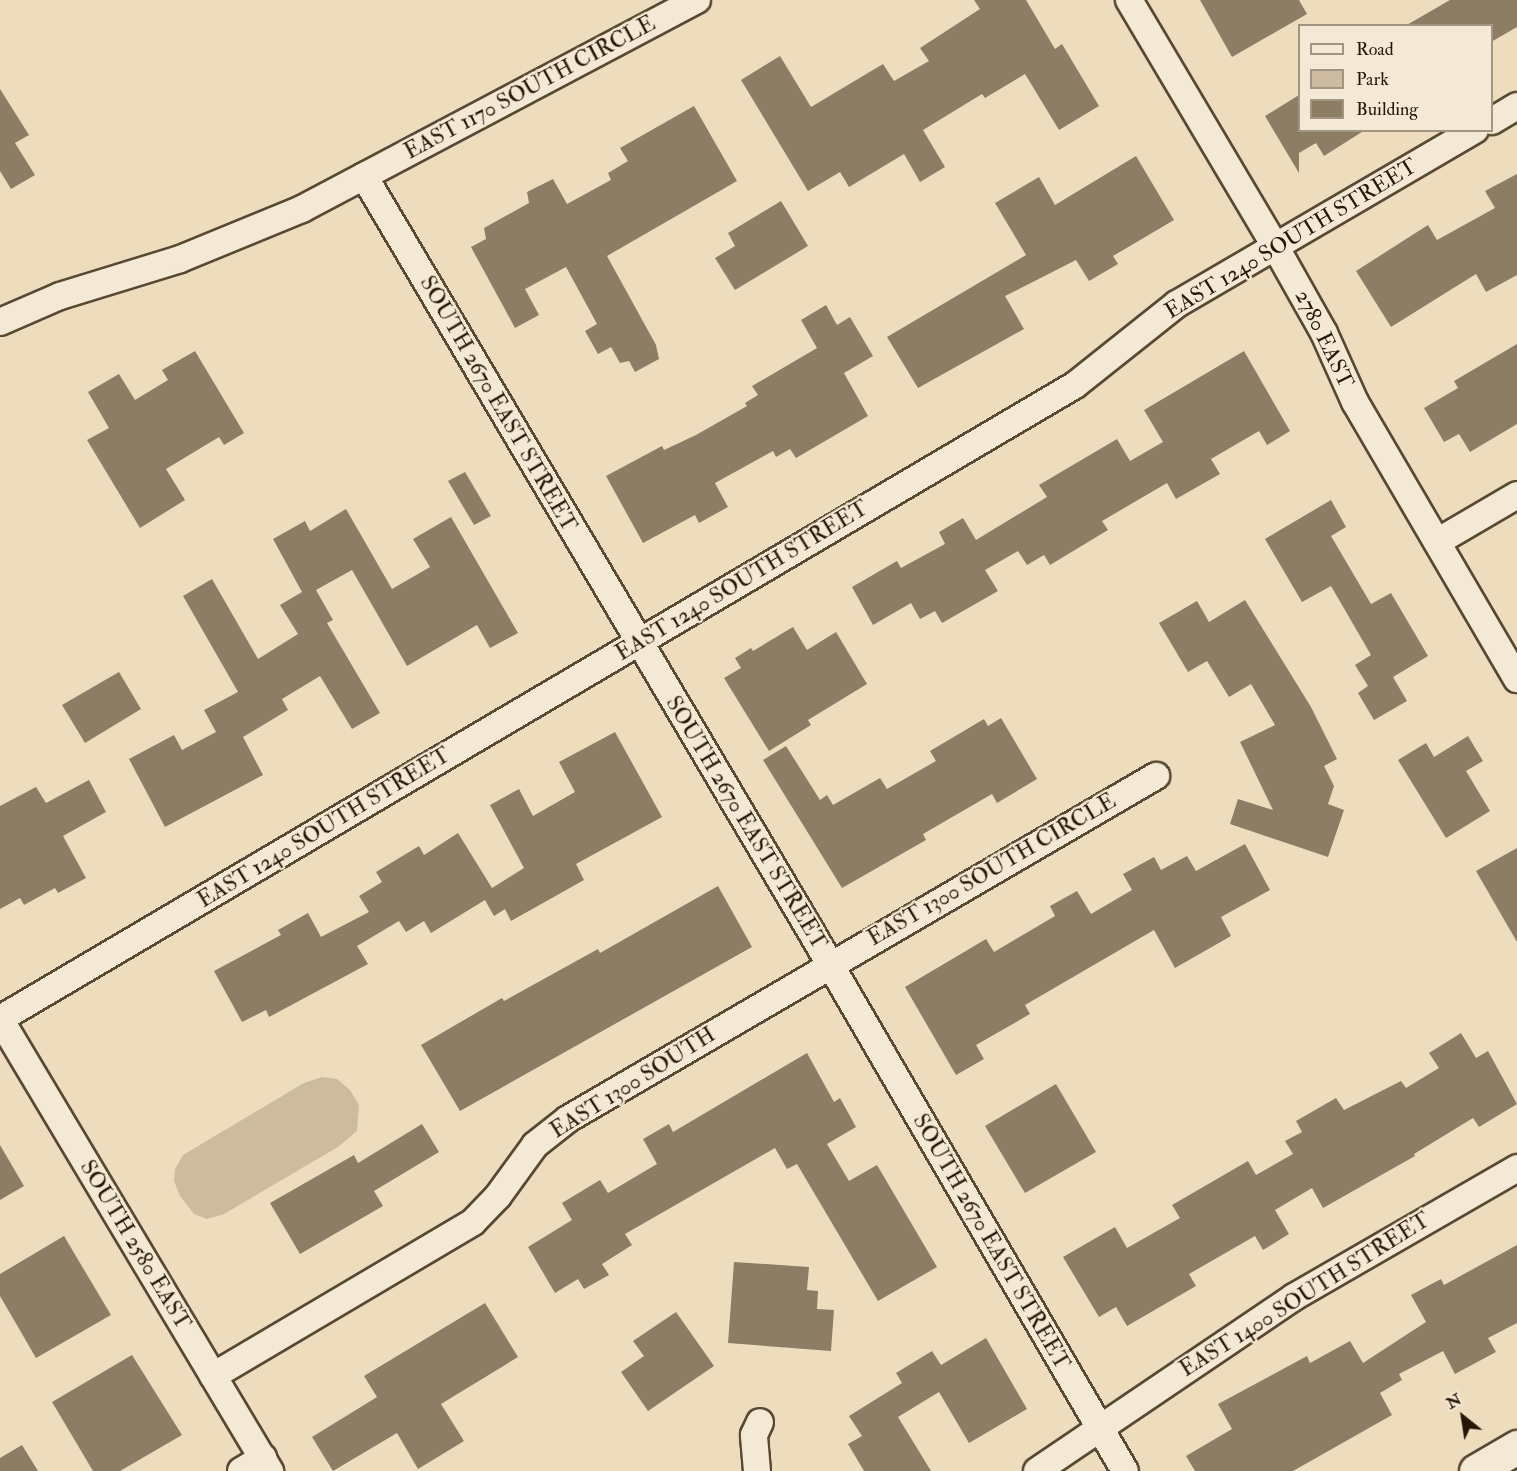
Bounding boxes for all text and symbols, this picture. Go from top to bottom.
street label: EAST 1170 SOUTH CIRCLE [400,11,660,165]
legend [1298,24,1493,132]
text: Road [1356,38,1394,61]
text: Park [1356,68,1389,91]
text: Building [1356,98,1418,121]
street label: EAST 1240 SOUTH STREET [1160,153,1422,325]
street label: SOUTH 2670 EAST STREET [414,271,582,537]
street label: 2780 EAST [1289,286,1359,392]
street label: EAST 1240 SOUTH STREET [611,495,873,667]
street label: SOUTH 2670 EAST STREET [660,691,832,955]
street label: EAST 1240 SOUTH STREET [193,742,455,914]
street label: EAST 1300 SOUTH CIRCLE [863,788,1121,952]
street label: EAST 1300 SOUTH [546,1022,720,1144]
street label: SOUTH 2670 EAST STREET [907,1109,1075,1375]
street label: SOUTH 2580 EAST [74,1156,196,1334]
street label: EAST 1400 SOUTH STREET [1175,1207,1435,1383]
north arrow [1433,1387,1493,1447]
text: N [1443,1389,1465,1414]

